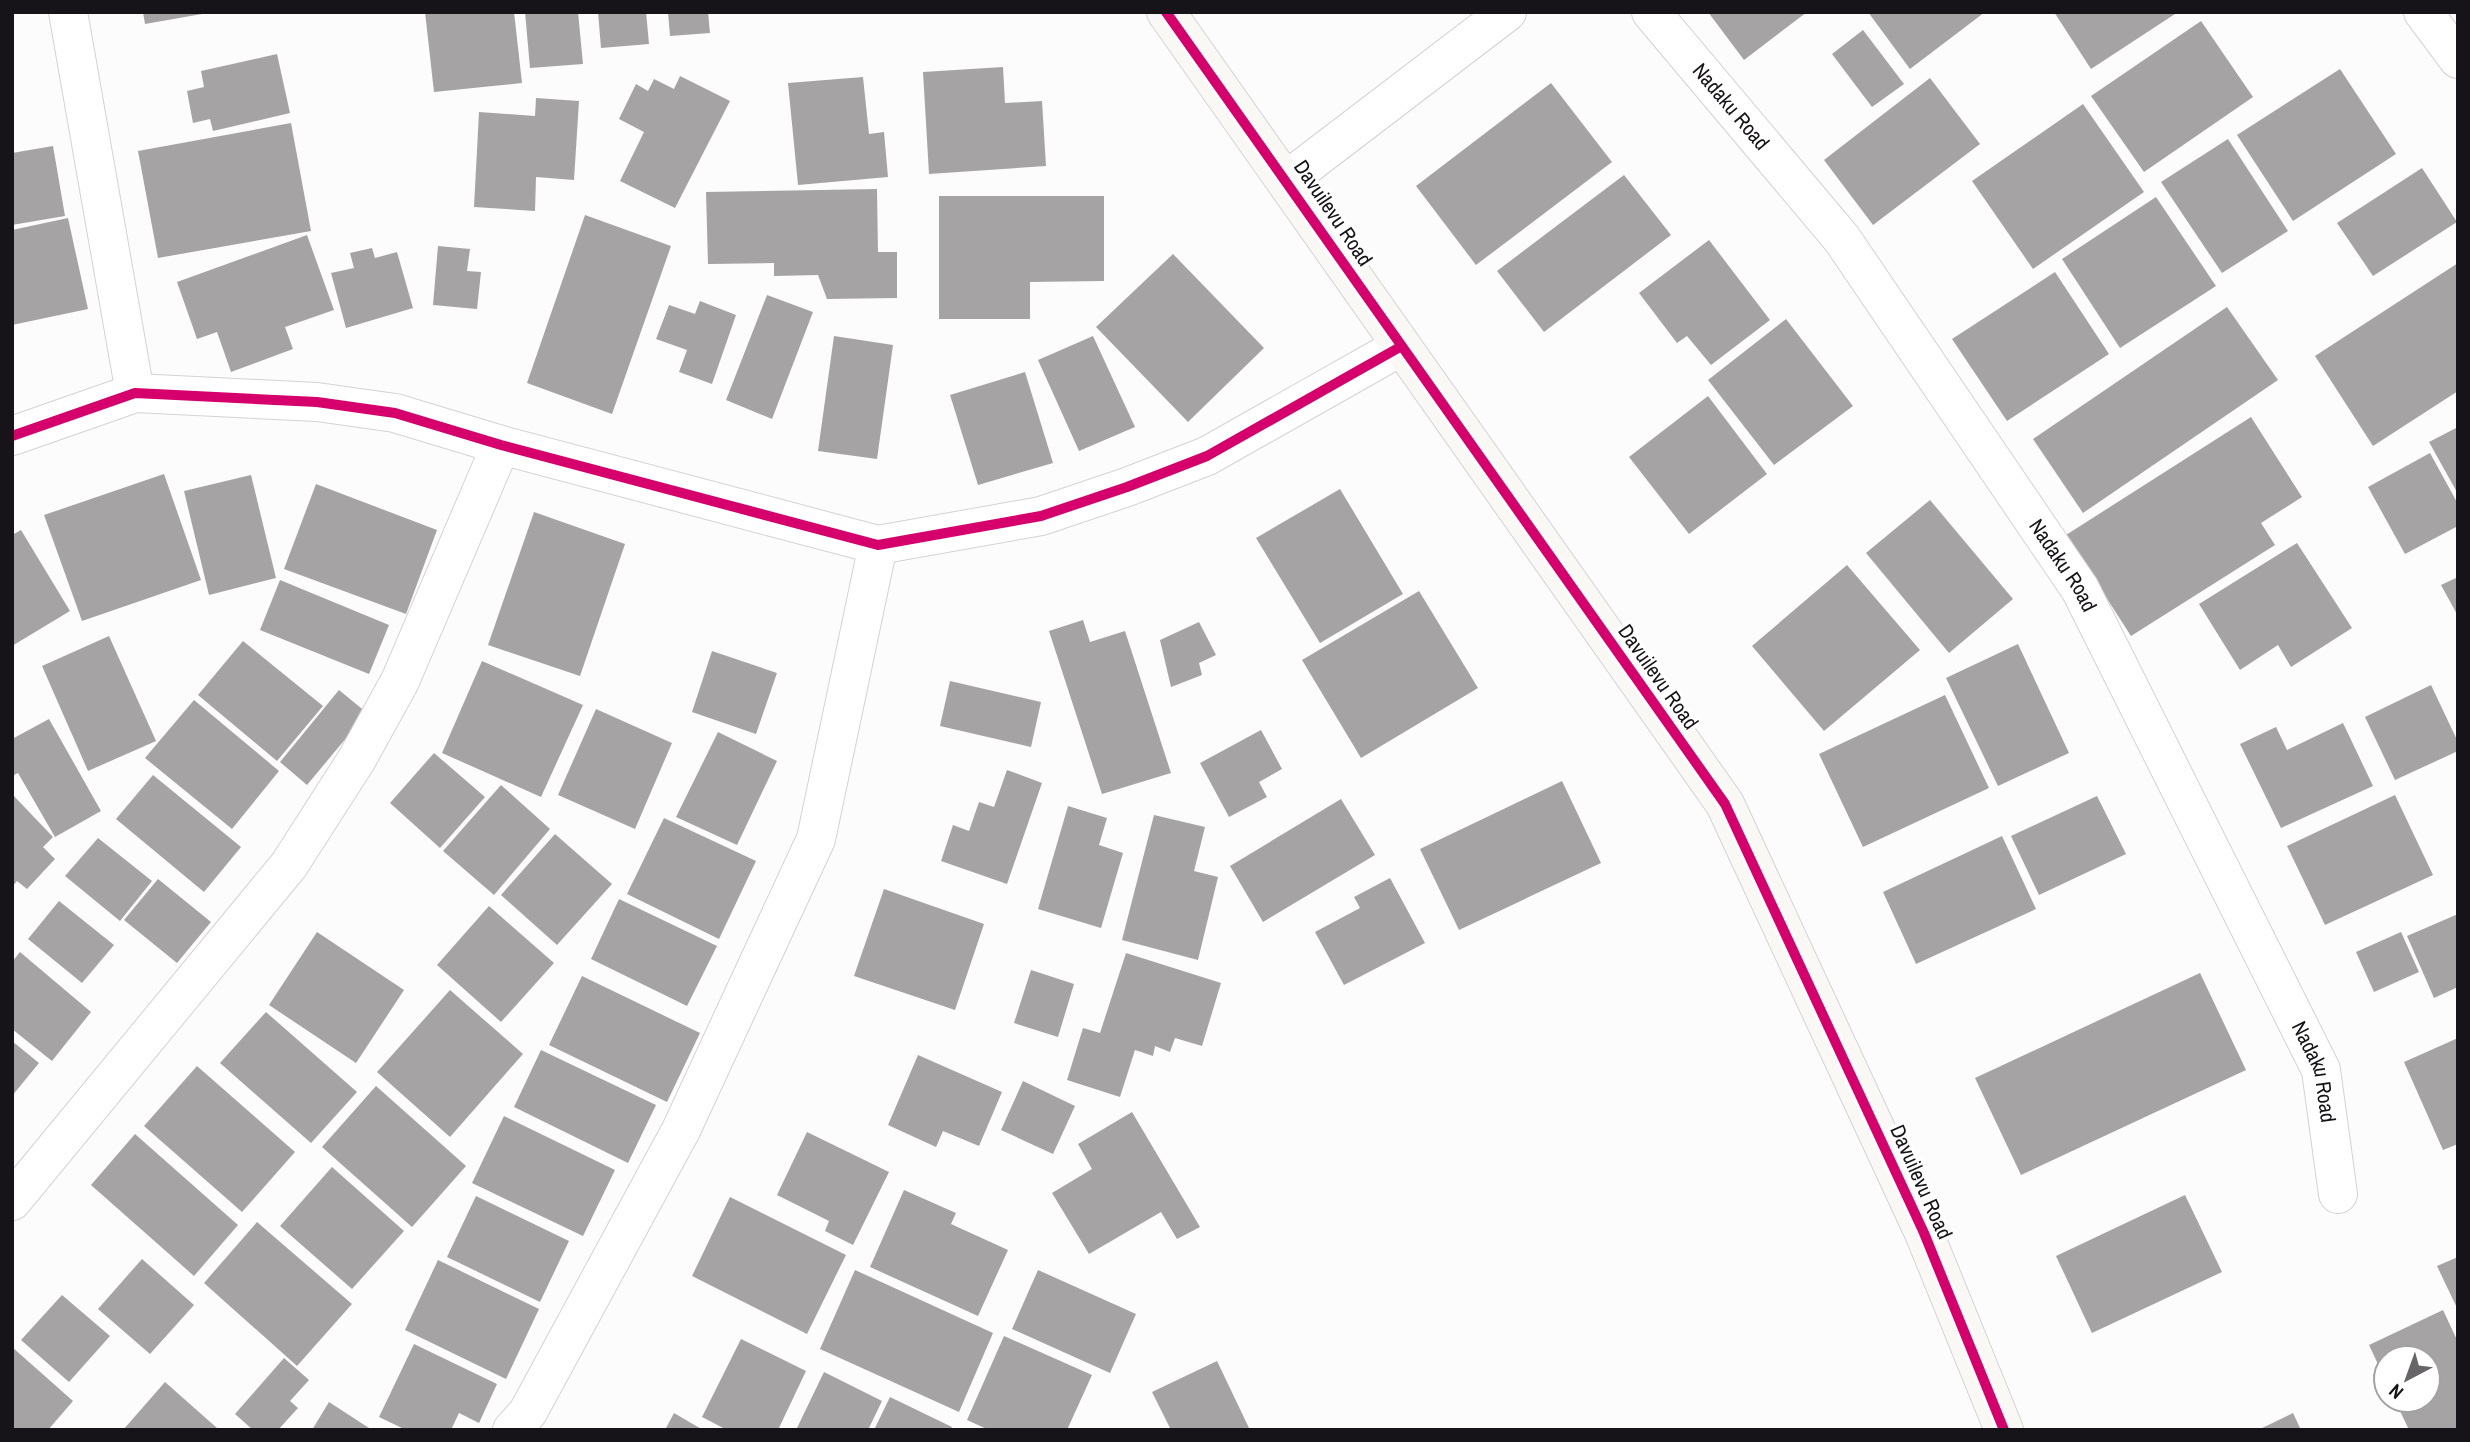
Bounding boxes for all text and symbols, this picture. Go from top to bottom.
street label: Nadaku Road [1686,57,1776,156]
street label: Davuilevu Road [1287,154,1380,272]
street label: Nadaku Road [2023,513,2104,617]
street label: Davuilevu Road [1611,618,1705,735]
street label: Nadaku Road [2285,1016,2343,1124]
street label: Davuilevu Road [1883,1120,1960,1244]
north arrow [2372,1344,2442,1414]
text: N [2383,1378,2409,1405]

